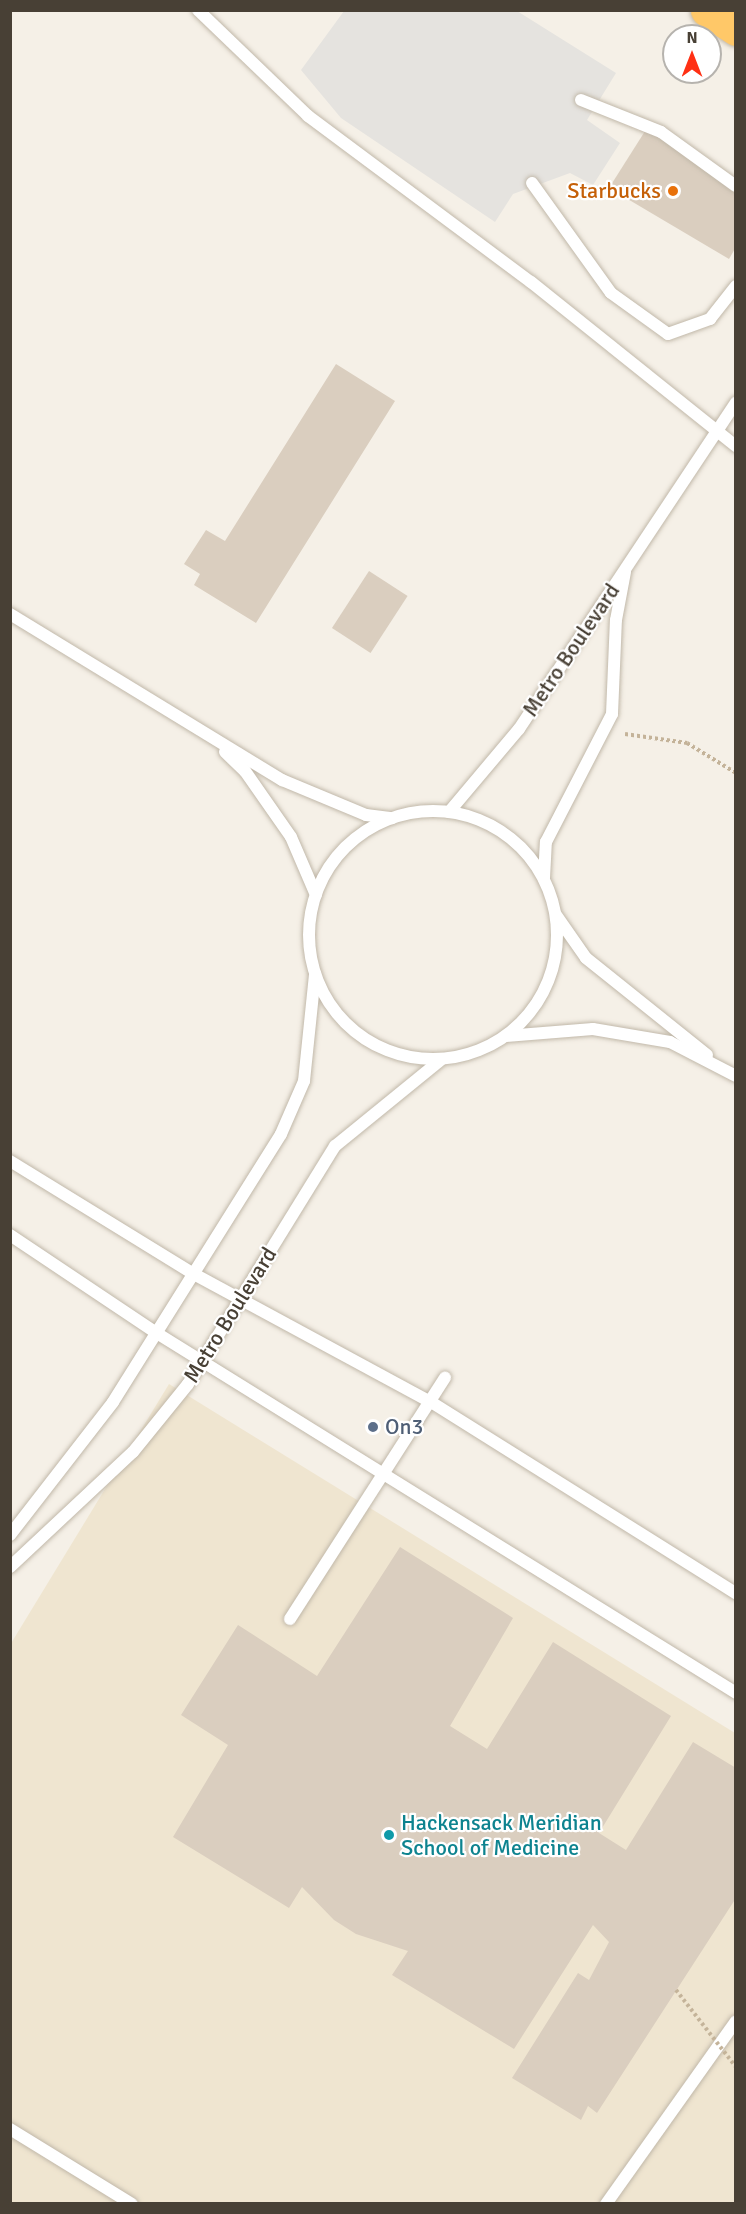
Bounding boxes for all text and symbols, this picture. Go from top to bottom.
north arrow [662,24,722,84]
text: N [686,28,698,48]
place label: Starbucks [567,178,661,204]
marker: Starbucks [666,184,680,198]
street label: Metro Boulevard [517,578,625,722]
street label: Metro Boulevard [178,1242,282,1388]
place label: On3 [385,1414,423,1440]
marker: On3 [366,1420,380,1434]
place label: Hackensack Meridian School of Medicine [401,1809,602,1861]
marker: Hackensack Meridian School of Medicine [382,1828,396,1842]

